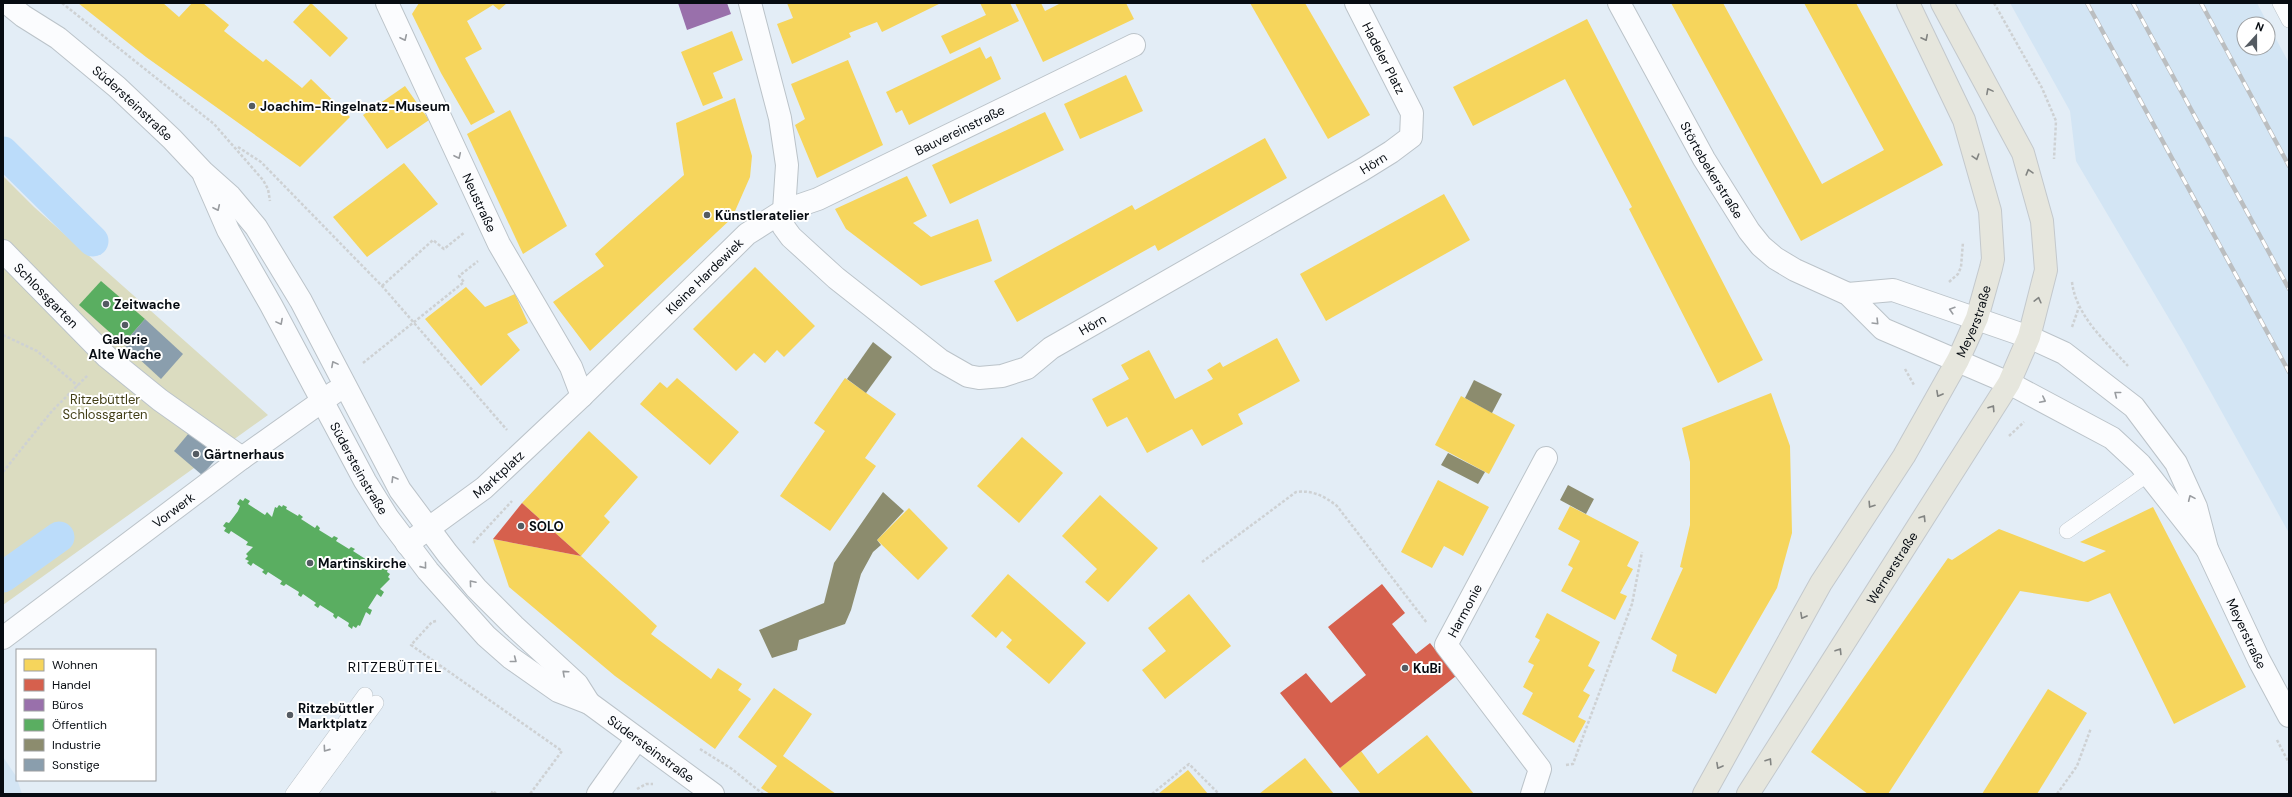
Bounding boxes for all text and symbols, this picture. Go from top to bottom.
north arrow [2236,16,2276,56]
street label: Hadeler Platz [1358,19,1409,97]
text: N [2253,19,2266,35]
one-way arrow [399,34,407,42]
one-way arrow [1920,34,1928,41]
street label: Südersteinstraße [89,62,176,144]
one-way arrow [1986,88,1994,95]
place label: Joachim-Ringelnatz-Museum [260,98,450,115]
marker: Joachim-Ringelnatz-Museum [247,101,257,111]
street label: Bauvereinstraße [912,101,1007,160]
street label: Störtebekerstraße [1676,119,1747,222]
street label: Hörn [1357,149,1390,178]
one-way arrow [453,152,461,160]
one-way arrow [1971,154,1980,161]
one-way arrow [2025,169,2033,176]
street label: Neustraße [458,171,500,235]
one-way arrow [212,204,220,212]
place label: Künstleratelier [715,207,810,224]
marker: Künstleratelier [702,210,712,220]
street label: Kleine Hardewiek [662,234,747,318]
street label: Schlossgarten [10,259,82,332]
street label: Meyerstraße [1952,283,1995,360]
place label: Zeitwache [114,296,180,313]
one-way arrow [2034,296,2042,303]
marker: Zeitwache [101,299,111,309]
one-way arrow [1949,306,1956,315]
street label: Hörn [1076,310,1109,339]
one-way arrow [1871,317,1879,325]
one-way arrow [275,318,283,325]
marker: Galerie Alte Wache [120,320,130,330]
place label: Galerie Alte Wache [89,331,162,363]
one-way arrow [331,360,339,368]
one-way arrow [1936,390,1943,398]
park label: Ritzebüttler Schlossgarten [62,391,148,423]
one-way arrow [2114,391,2121,398]
one-way arrow [2039,395,2047,403]
one-way arrow [1988,405,1995,412]
street label: Südersteinstraße [326,419,392,518]
place label: Gärtnerhaus [204,446,285,463]
street label: Marktplatz [470,447,528,502]
marker: Gärtnerhaus [191,449,201,459]
one-way arrow [391,476,398,483]
street label: Vorwerk [149,489,198,532]
one-way arrow [2188,495,2196,502]
one-way arrow [1869,501,1876,508]
one-way arrow [1918,515,1926,522]
place label: SOLO [529,518,564,535]
marker: SOLO [516,521,526,531]
street label: Wernerstraße [1863,529,1921,608]
place label: Martinskirche [318,555,407,572]
marker: Martinskirche [305,558,315,568]
one-way arrow [419,562,426,569]
one-way arrow [469,580,476,588]
street label: Harmonie [1444,581,1486,640]
street label: Meyerstraße [2222,596,2270,672]
one-way arrow [1800,612,1807,619]
one-way arrow [1834,648,1841,655]
legend [16,649,156,781]
one-way arrow [509,655,516,662]
text: Wohnen [52,657,98,673]
district label: RITZEBÜTTEL [348,658,442,676]
place label: KuBi [1413,660,1441,677]
marker: KuBi [1400,663,1410,673]
one-way arrow [563,671,570,678]
text: Handel [52,677,91,693]
text: Büros [52,697,83,713]
place label: Ritzebüttler Marktplatz [298,700,375,732]
marker: Ritzebüttler Marktplatz [285,710,295,720]
street label: Südersteinstraße [604,711,698,786]
text: Öffentlich [52,717,107,733]
text: Industrie [52,737,101,753]
one-way arrow [324,745,331,752]
text: Sonstige [52,757,100,773]
one-way arrow [1764,758,1772,765]
one-way arrow [1717,762,1724,769]

